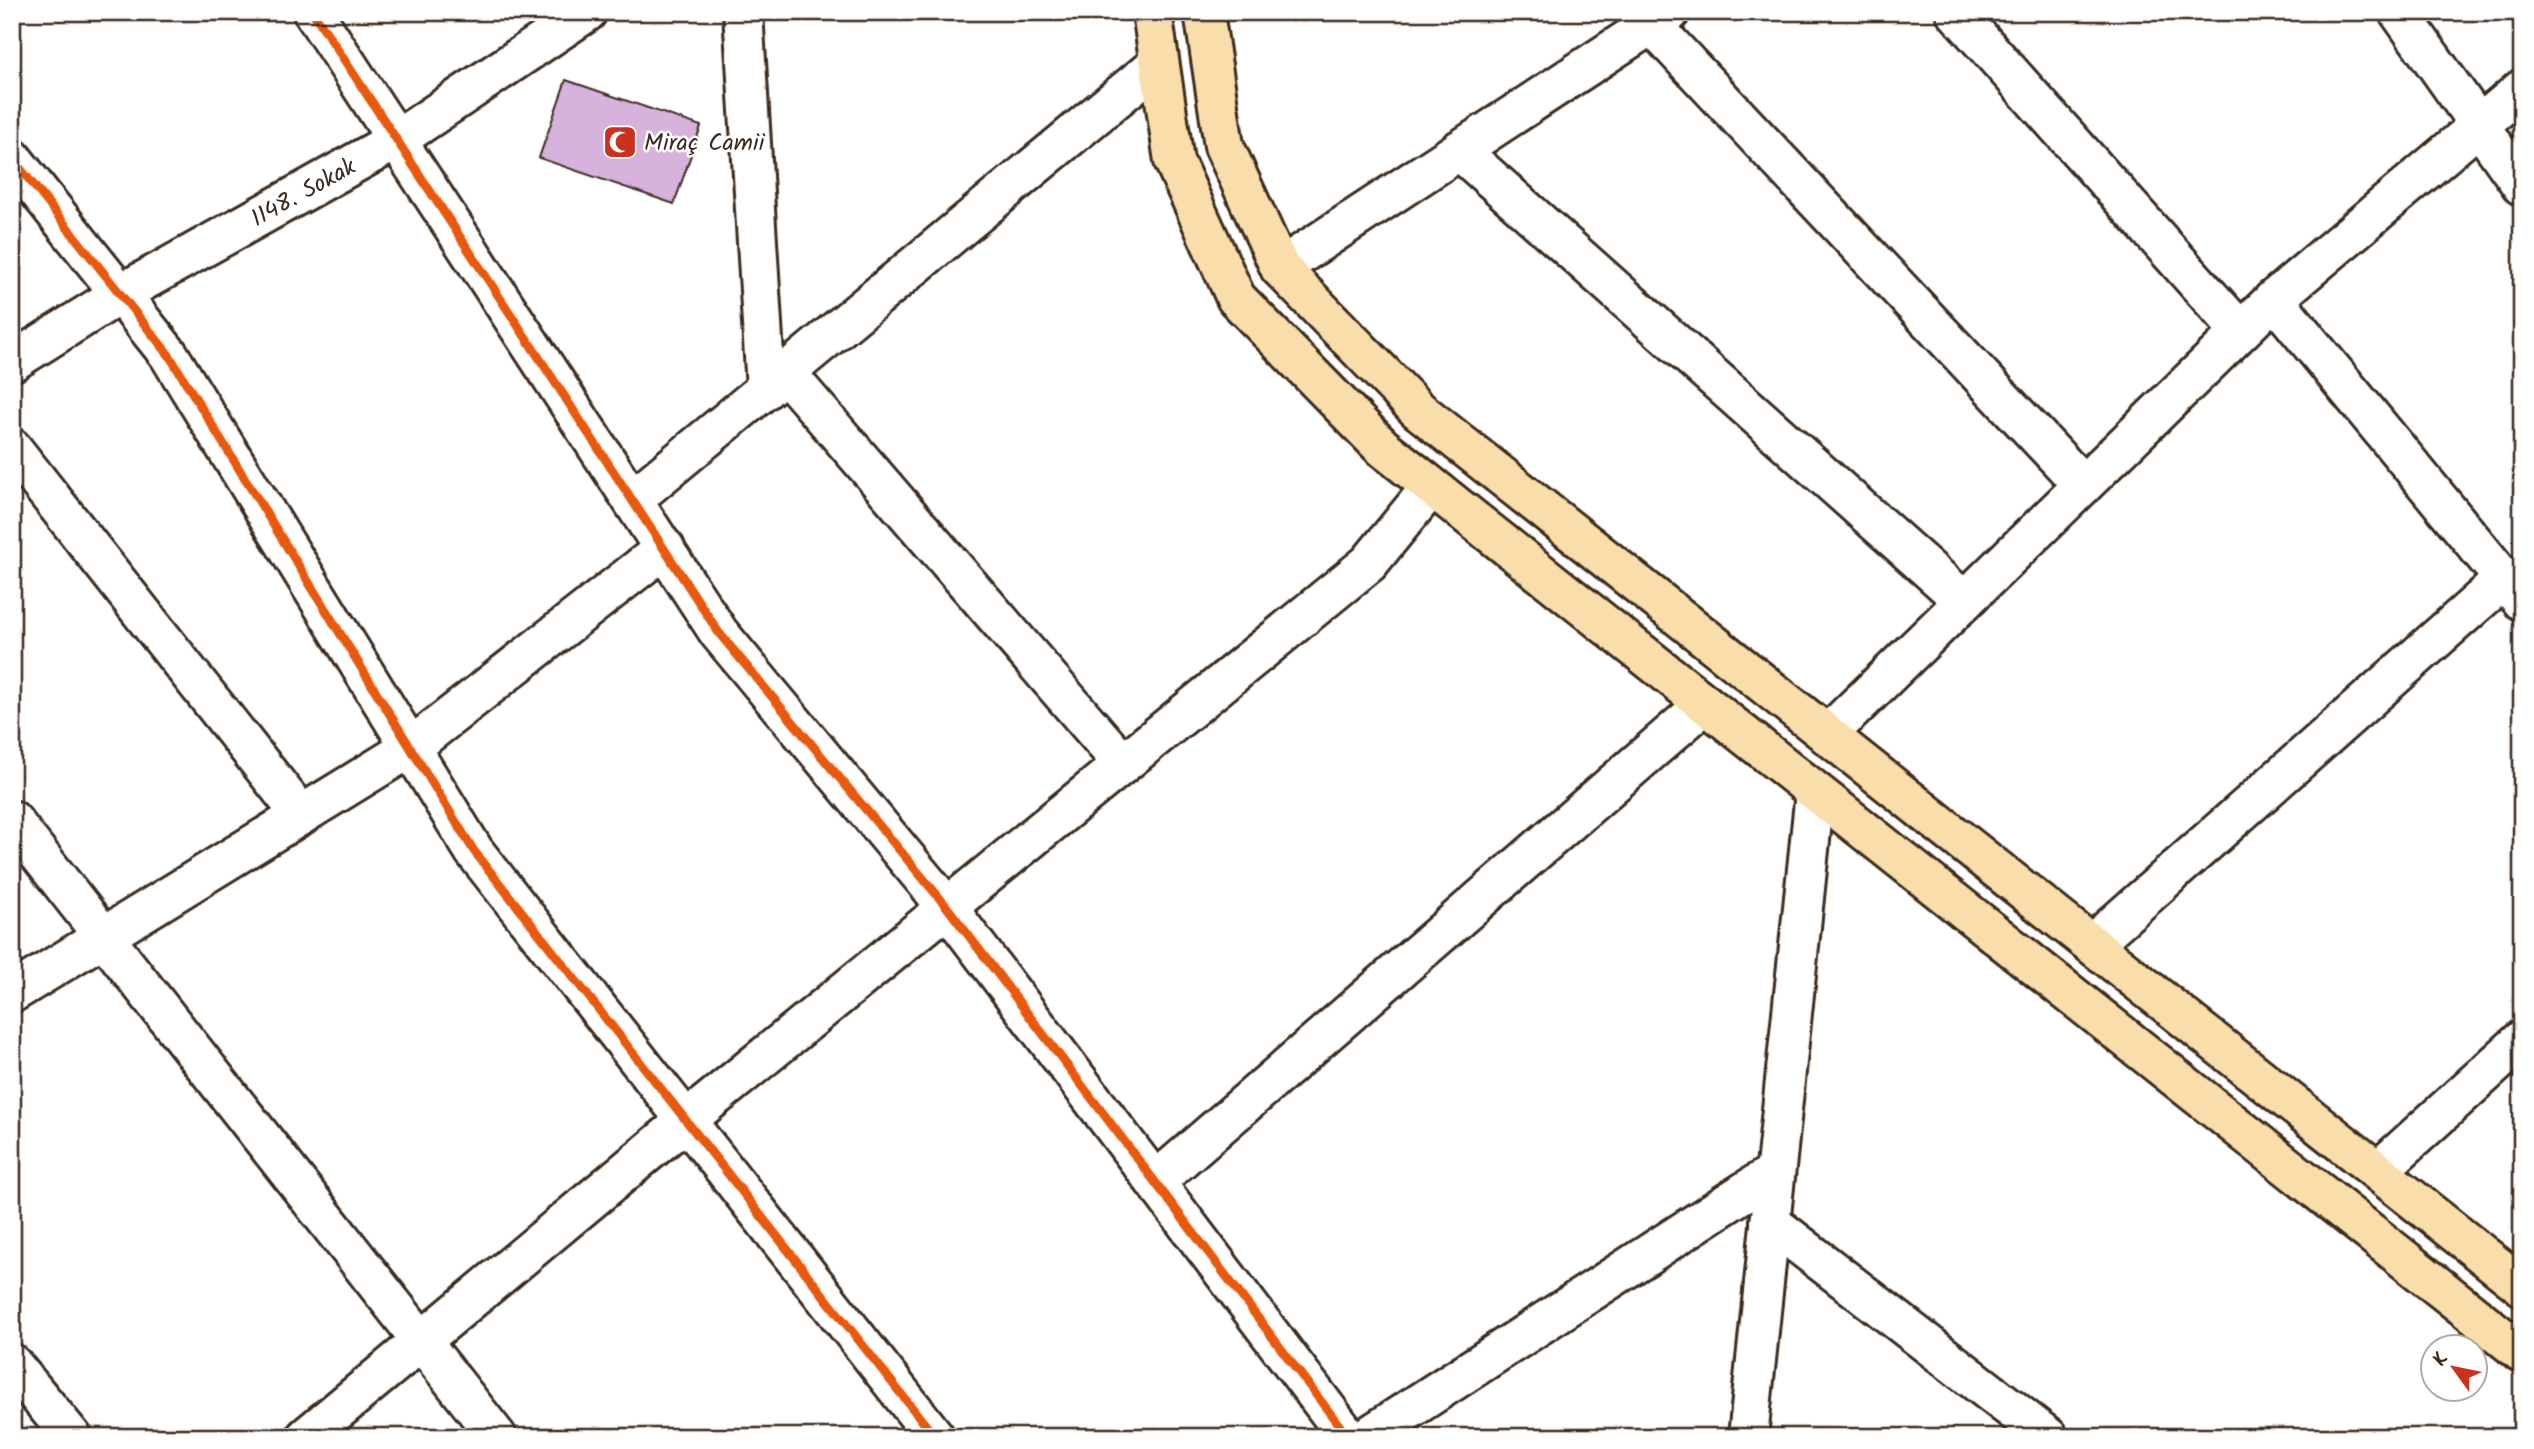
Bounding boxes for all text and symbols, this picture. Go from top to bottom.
mosque icon: Miraç Camii [601,123,639,161]
place label: Miraç Camii [644,124,766,163]
street label: 1148. Sokak [244,148,364,238]
north arrow [2418,1334,2488,1404]
text: K [2426,1347,2457,1373]

